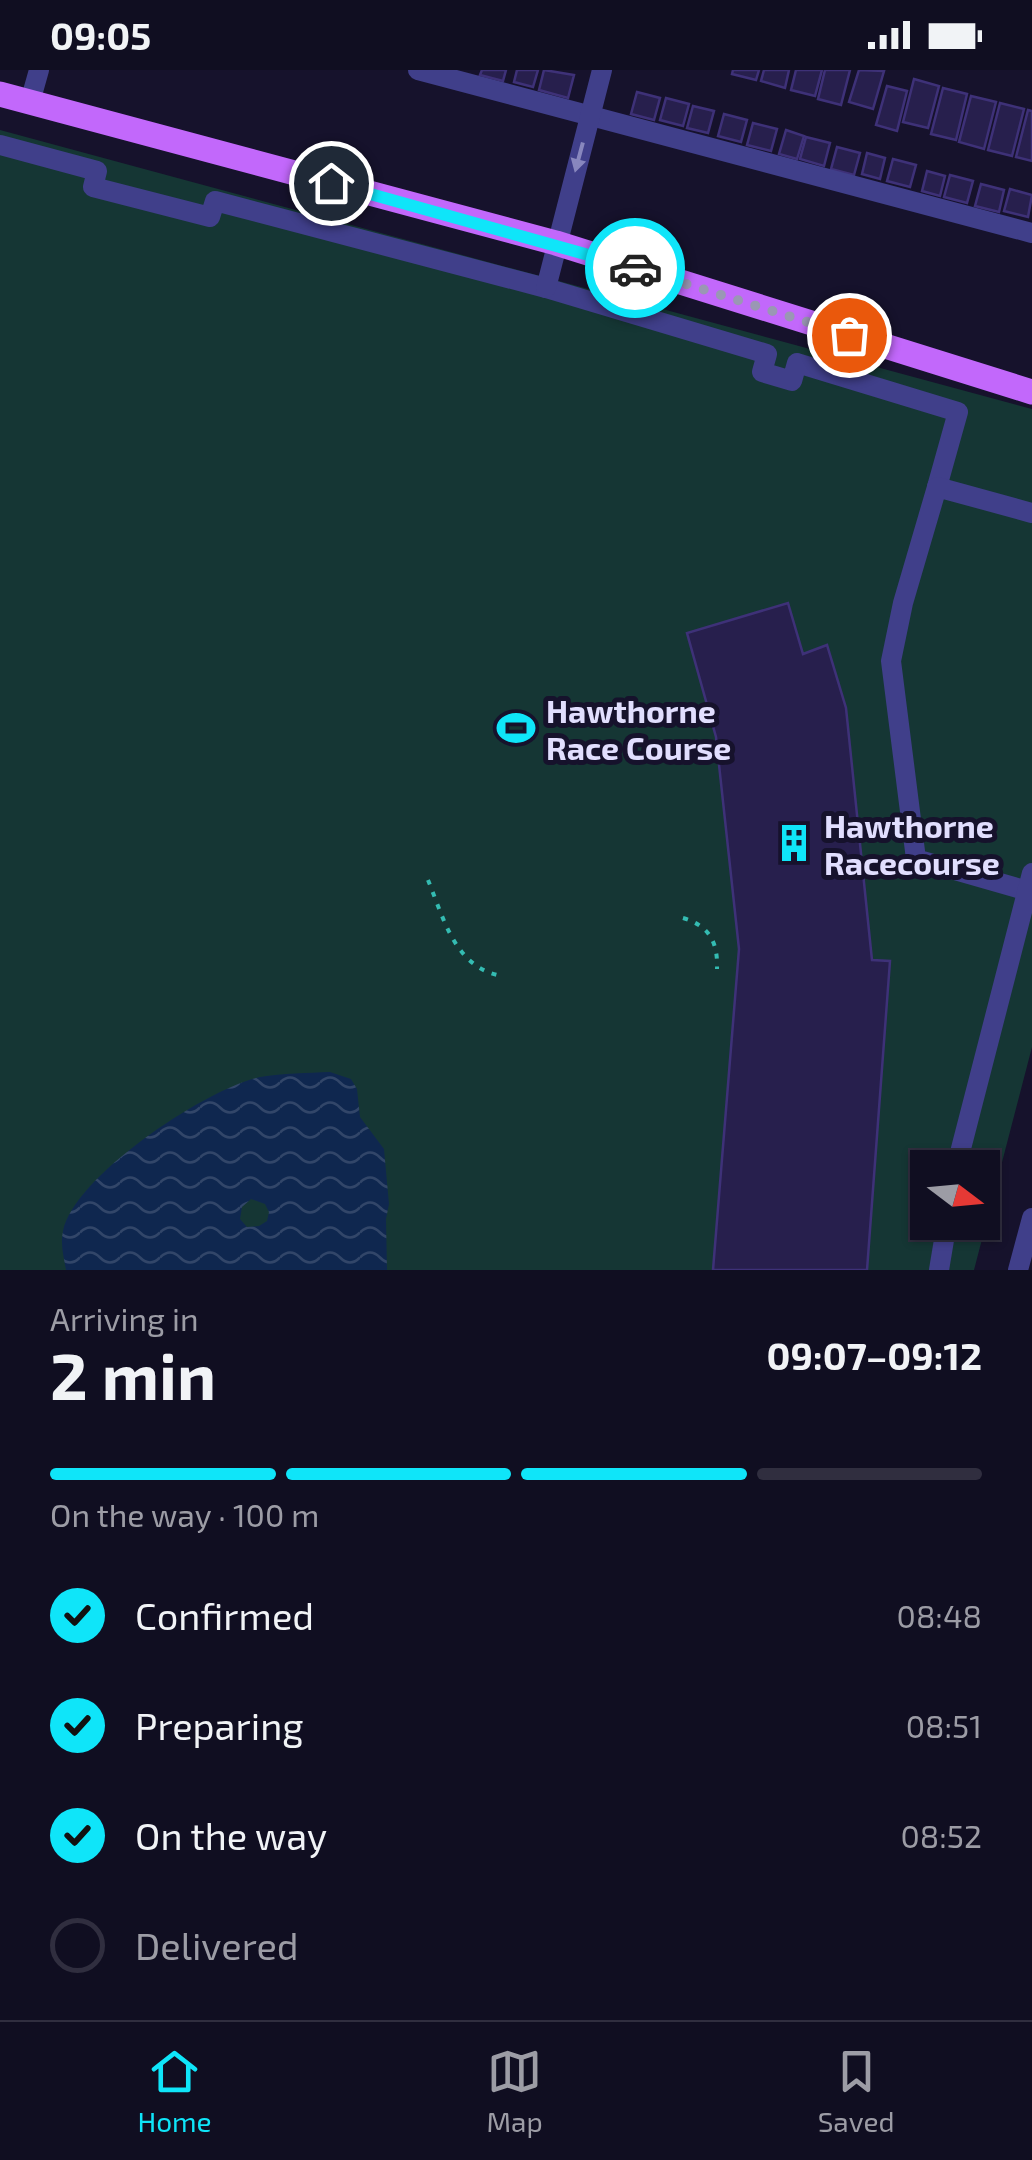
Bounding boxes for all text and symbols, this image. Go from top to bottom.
text: 09:05 [50,12,151,58]
pin [289,141,374,226]
one-way arrow [570,142,586,173]
icon: home [304,156,359,211]
courier [585,218,685,318]
icon: car [608,241,663,296]
pin [807,293,892,378]
icon: bag [822,308,877,363]
place label: Hawthorne Race Course [546,691,731,766]
sports icon: Hawthorne Race Course [495,707,537,749]
place label: Hawthorne Racecourse [824,806,1000,881]
building icon: Hawthorne Racecourse [773,822,815,864]
north arrow [910,1150,1000,1240]
map controls [910,1150,1000,1240]
text: Arriving in [50,1299,199,1337]
text: 09:07–09:12 [767,1332,982,1378]
text: 2 min [50,1335,216,1413]
text: On the way · 100 m [50,1495,319,1533]
icon: check [50,1588,105,1643]
text: Confirmed [135,1592,314,1638]
text: 08:48 [897,1596,982,1634]
icon: check [50,1698,105,1753]
text: Preparing [135,1702,303,1748]
text: 08:51 [906,1706,982,1744]
icon: check [50,1808,105,1863]
text: On the way [135,1812,327,1858]
text: 08:52 [901,1816,982,1854]
text: Delivered [135,1922,299,1968]
tab: Home [137,2044,212,2138]
tab: Map [487,2044,543,2138]
tab: Saved [818,2044,895,2138]

